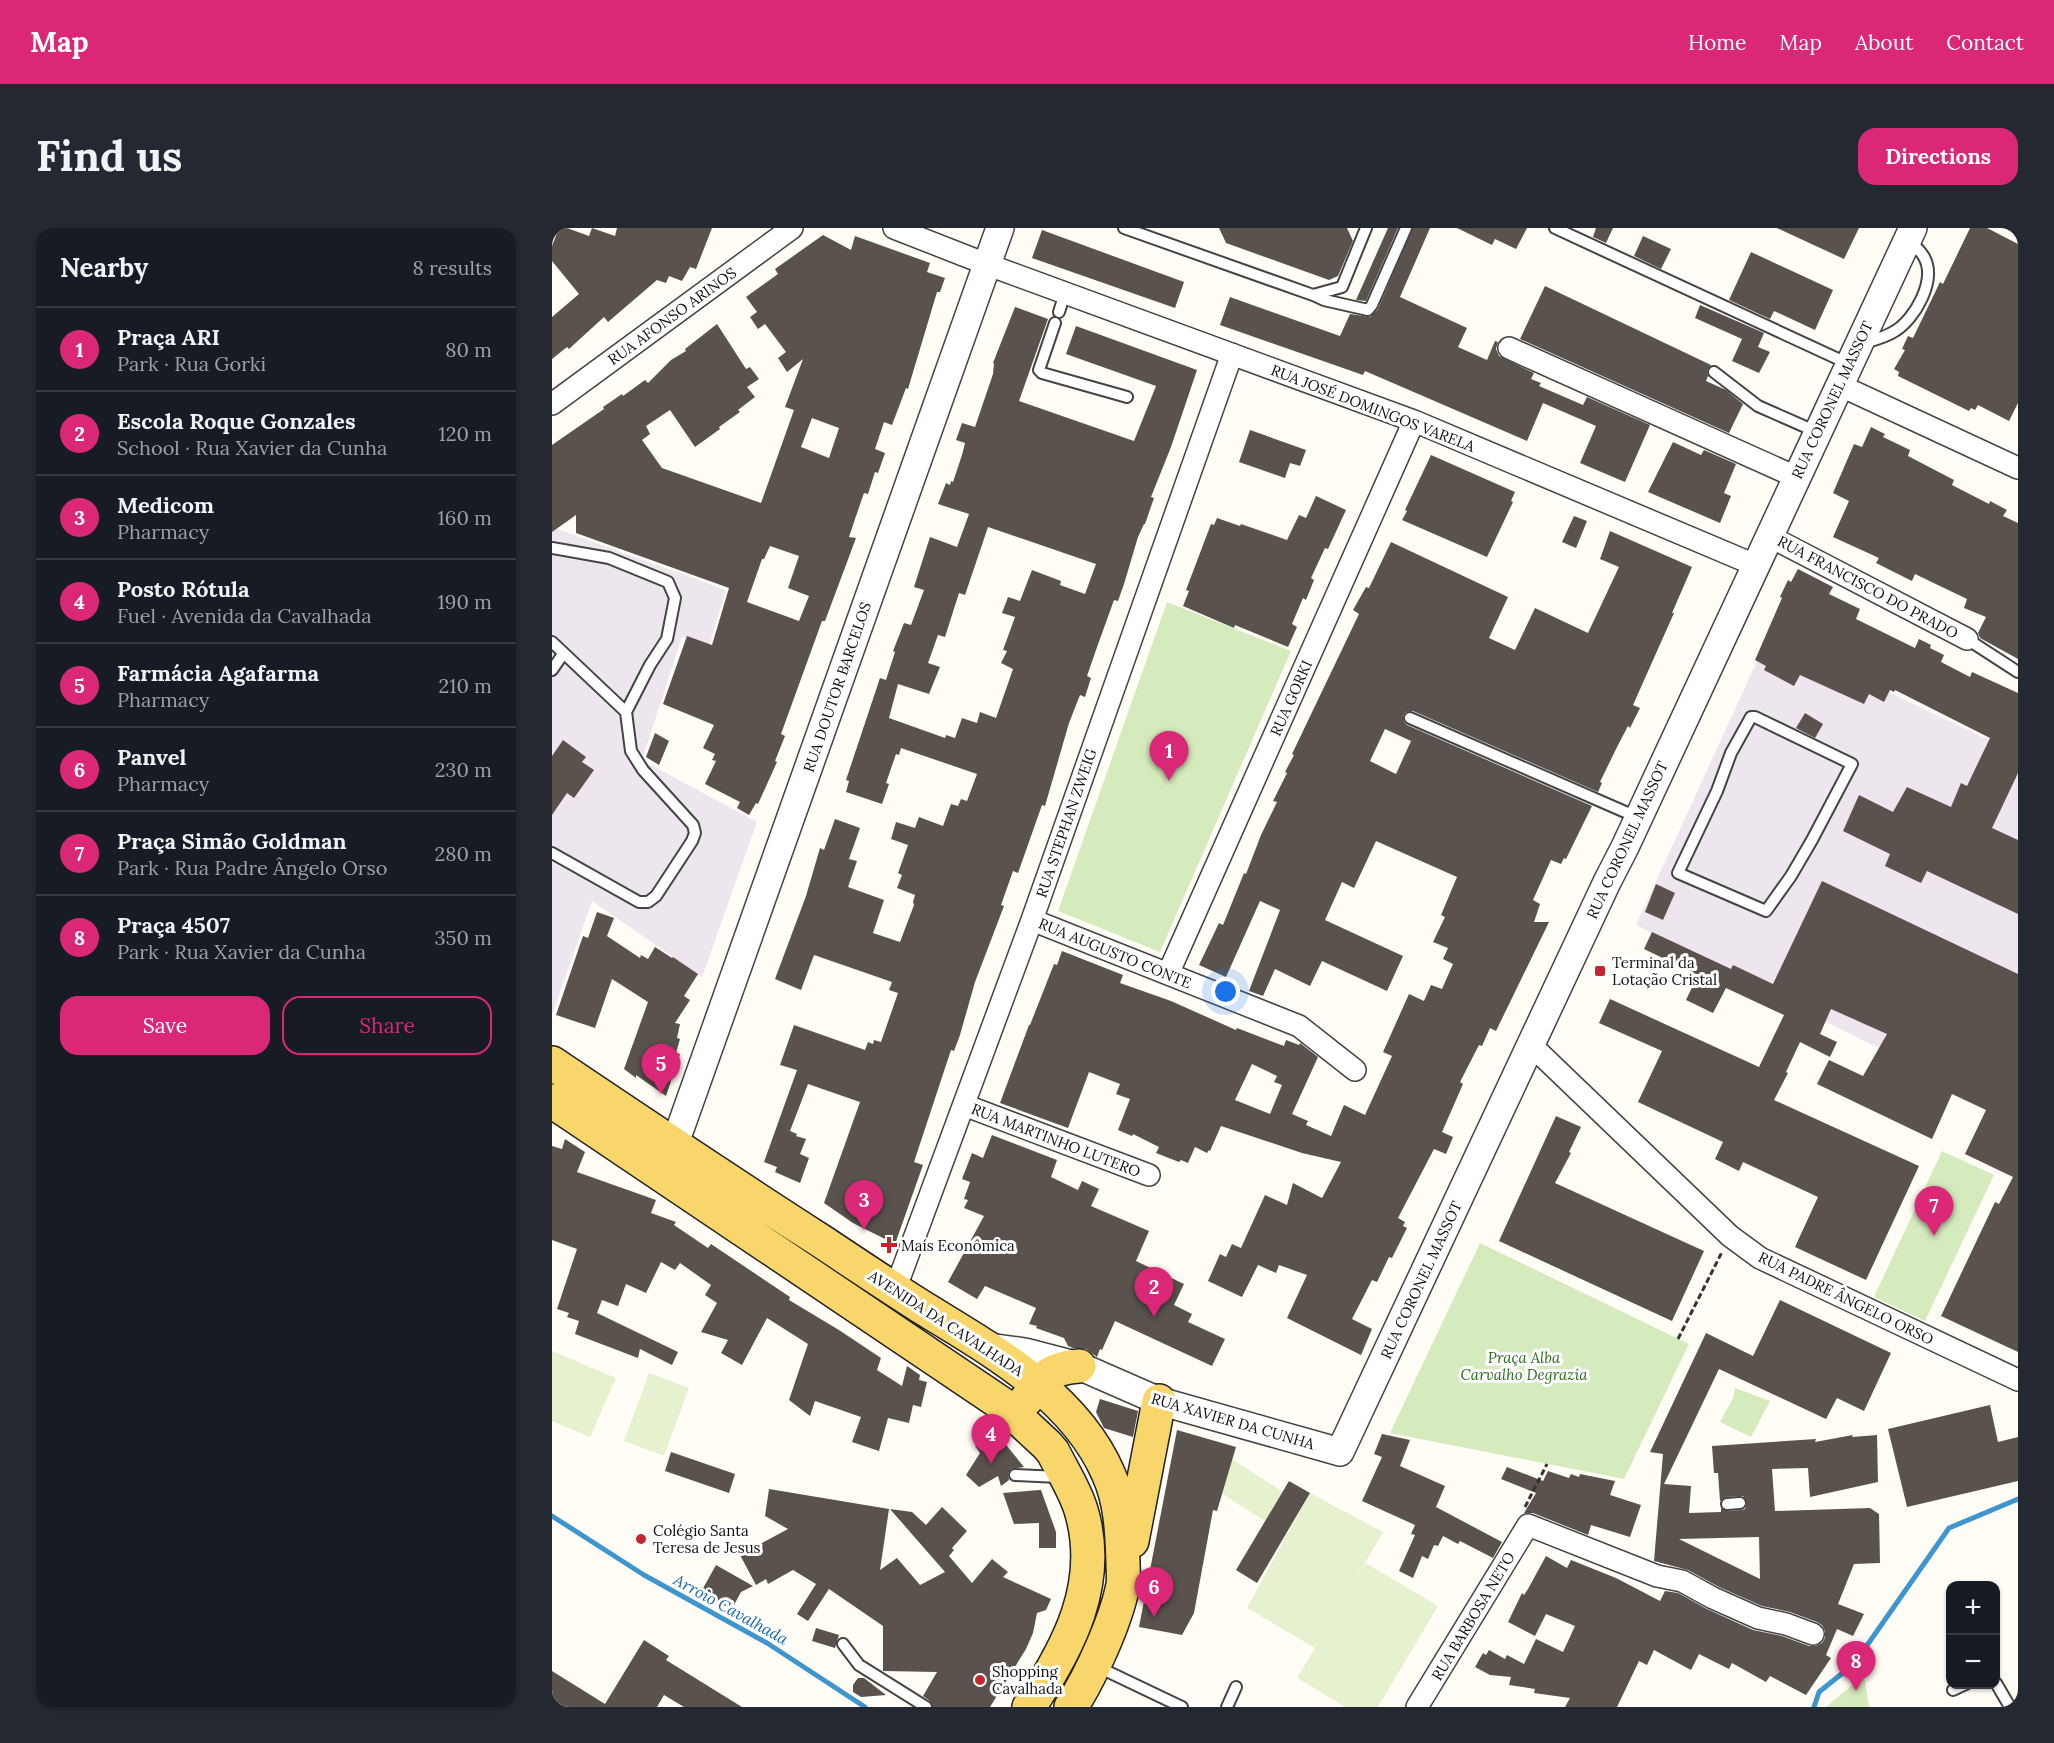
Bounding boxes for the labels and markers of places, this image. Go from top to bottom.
pin: 1 [1150,732,1188,781]
place label: Terminal da Lotação Cristal [1612,953,1717,989]
marker: Terminal da Lotação Cristal [1593,964,1607,978]
pin: 5 [642,1044,680,1094]
pin: 3 [844,1180,884,1230]
pin: 7 [1914,1186,1954,1236]
place label: Mais Econômica [901,1236,1015,1255]
marker: Mais Econômica [882,1238,896,1252]
pin: 2 [1134,1268,1174,1317]
pin: 4 [972,1414,1010,1464]
place label: Colégio Santa Teresa de Jesus [653,1521,761,1557]
marker: Colégio Santa Teresa de Jesus [634,1532,648,1546]
pin: 6 [1134,1568,1174,1617]
pin: 8 [1836,1642,1876,1691]
place label: Shopping Cavalhada [992,1662,1063,1698]
marker: Shopping Cavalhada [973,1673,987,1687]

